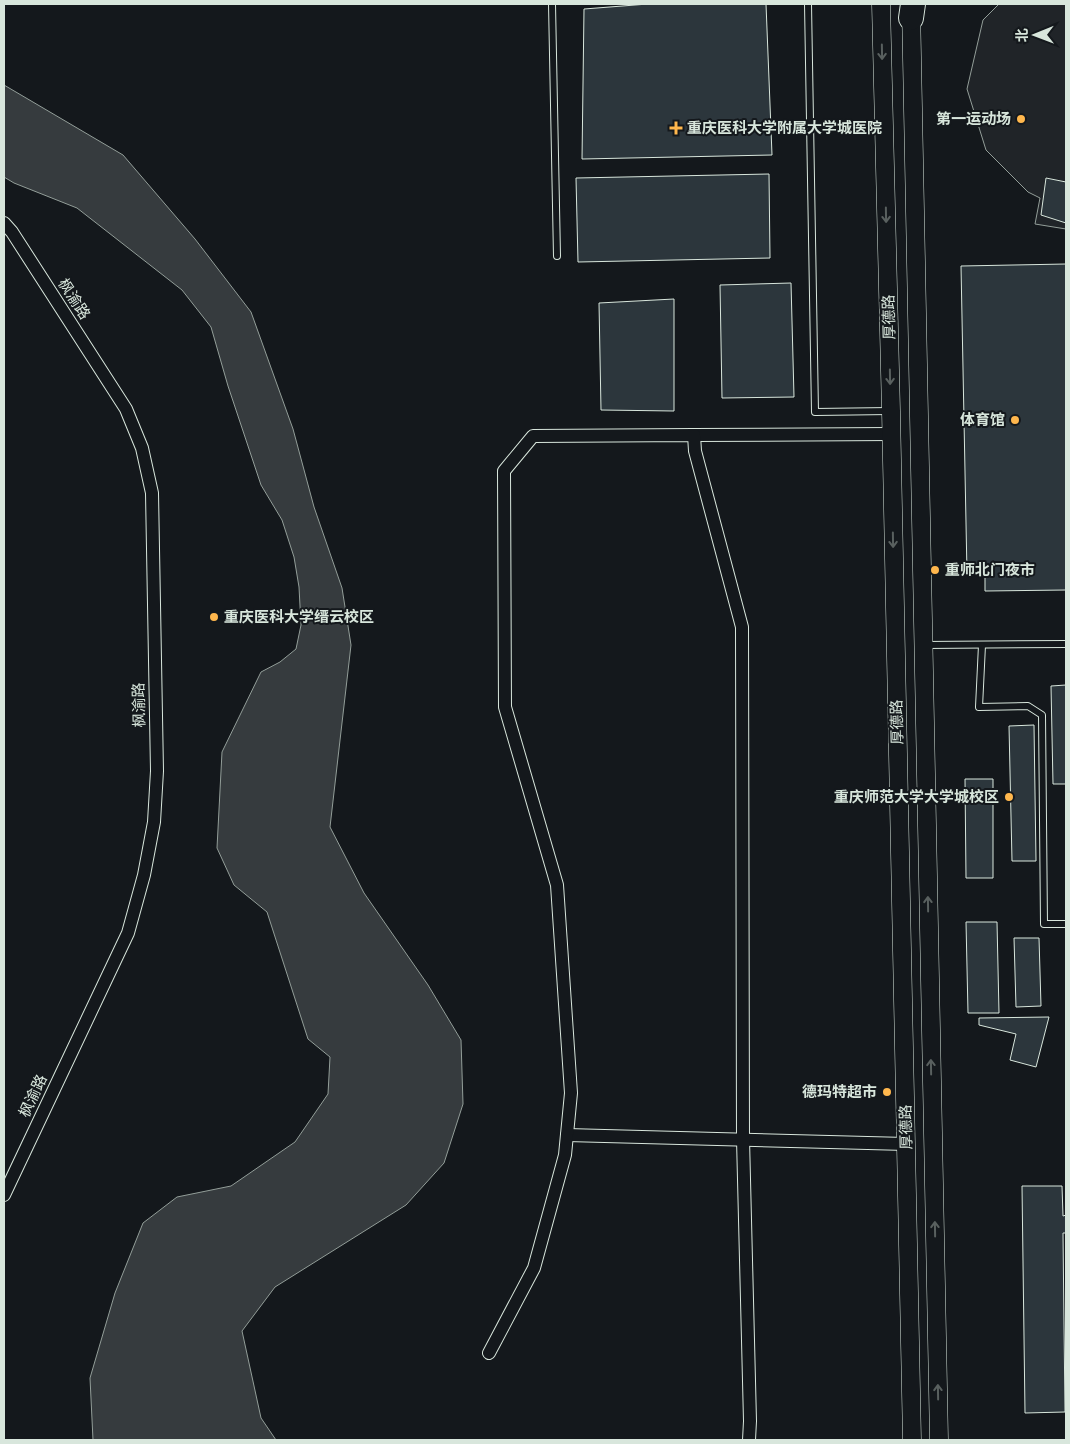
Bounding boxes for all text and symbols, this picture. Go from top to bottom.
north arrow [1010,10,1060,60]
text: 北 [1012,28,1031,42]
one-way arrow [878,44,887,60]
place label: 第一运动场 [936,108,1011,128]
marker: 第一运动场 [1015,113,1027,125]
place label: 重庆医科大学附属大学城医院 [687,117,882,137]
marker: 重庆医科大学附属大学城医院 [669,121,683,135]
one-way arrow [882,207,891,223]
street label: 枫渝路 [54,274,95,323]
street label: 厚德路 [878,294,898,340]
one-way arrow [886,369,895,385]
place label: 体育馆 [960,409,1005,429]
marker: 体育馆 [1009,414,1021,426]
one-way arrow [889,532,898,548]
place label: 重师北门夜市 [945,559,1035,579]
marker: 重师北门夜市 [929,564,941,576]
place label: 重庆医科大学缙云校区 [224,606,374,626]
marker: 重庆医科大学缙云校区 [208,611,220,623]
street label: 枫渝路 [128,682,148,728]
street label: 厚德路 [886,699,906,745]
place label: 重庆师范大学大学城校区 [834,786,999,806]
marker: 重庆师范大学大学城校区 [1003,791,1015,803]
one-way arrow [923,896,933,912]
one-way arrow [926,1059,936,1075]
street label: 枫渝路 [14,1071,51,1120]
place label: 德玛特超市 [802,1081,877,1101]
marker: 德玛特超市 [881,1086,893,1098]
street label: 厚德路 [895,1104,915,1150]
one-way arrow [930,1221,940,1238]
one-way arrow [934,1384,943,1400]

